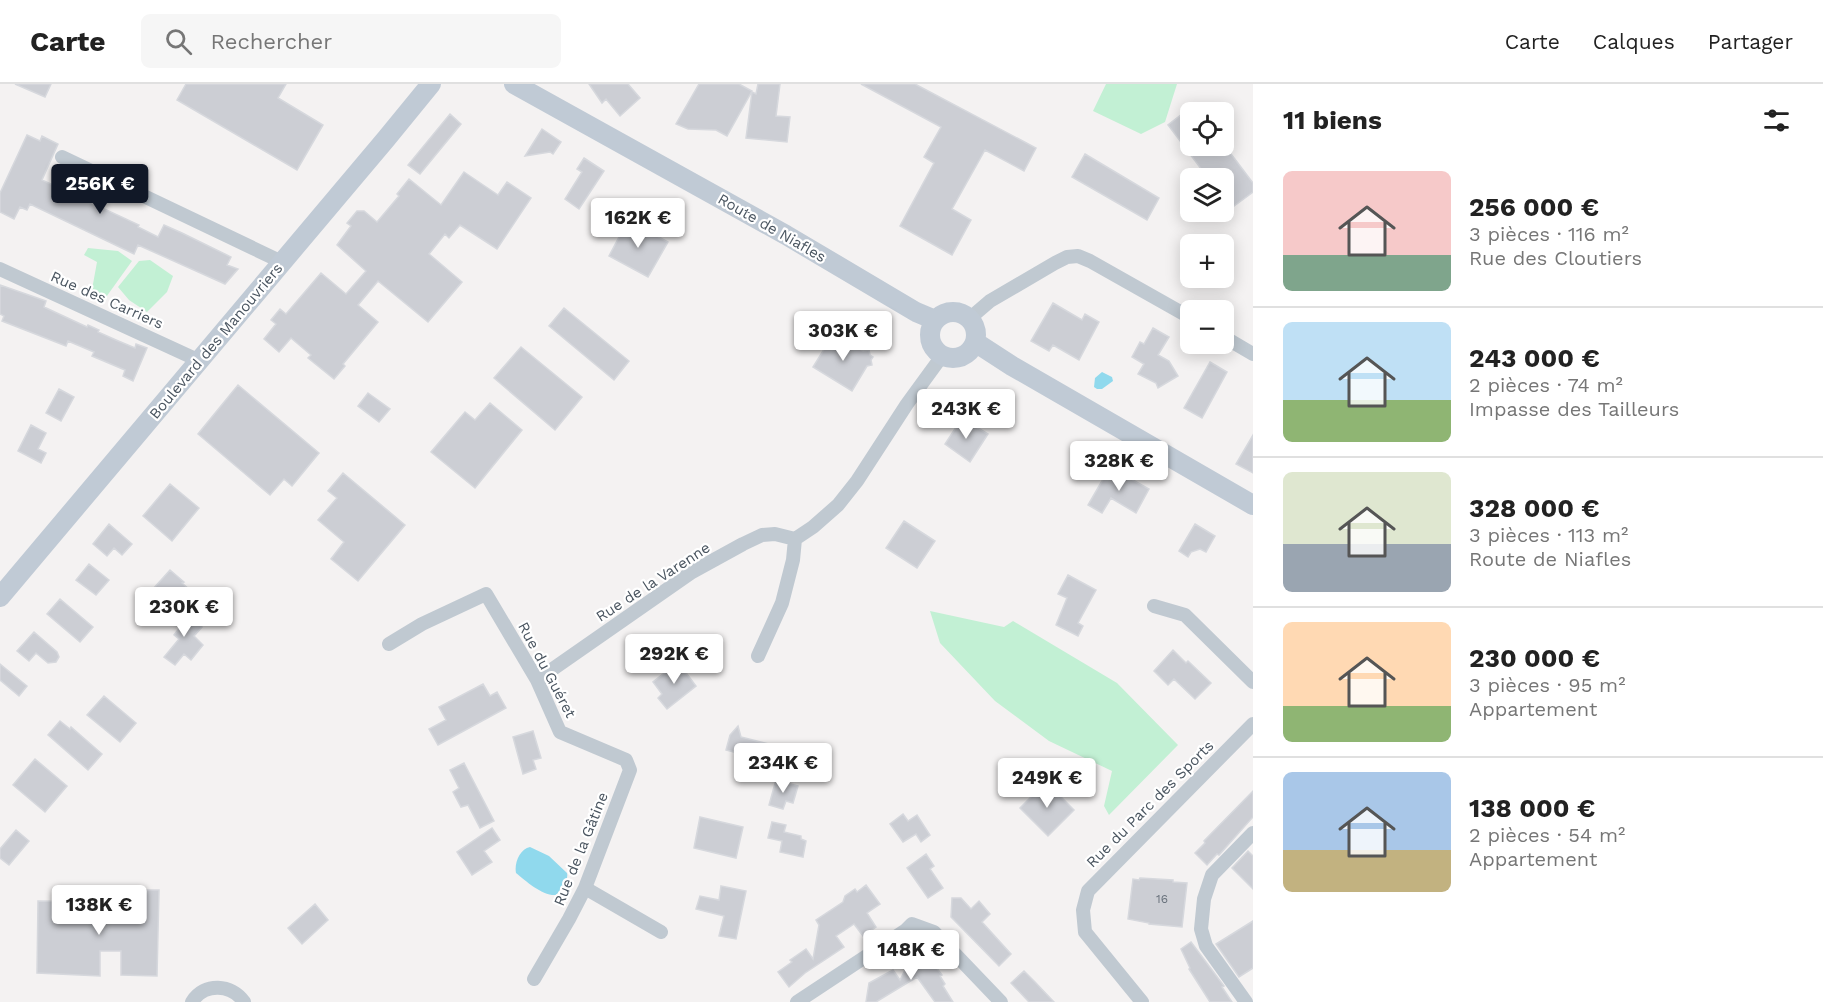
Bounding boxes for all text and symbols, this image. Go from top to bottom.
search box [141,14,561,68]
text: Carte [30,25,105,58]
icon: search [162,25,195,58]
text: Rechercher [210,29,332,54]
text: Carte [1505,29,1560,54]
text: Calques [1593,29,1675,54]
text: Partager [1708,29,1793,54]
map controls [1180,102,1234,354]
button: locate [1180,102,1234,156]
icon: filters [1760,104,1793,137]
text: 11 biens [1283,105,1382,135]
pin: 256K € [51,164,149,215]
button: layers [1180,168,1234,222]
text: 256K € [65,171,135,195]
street label: Route de Niafles [715,190,829,266]
text: 256 000 € [1469,192,1599,222]
icon: home [1331,195,1403,267]
pin: 162K € [589,198,687,249]
text: 162K € [605,205,671,229]
text: 3 pièces · 116 m² [1469,222,1629,246]
button: + [1180,234,1234,288]
text: Rue des Cloutiers [1469,246,1642,270]
street label: Boulevard des Manouvriers [146,259,286,423]
street label: Rue des Carriers [48,267,166,333]
button: − [1180,300,1234,354]
pin: 303K € [794,311,892,362]
text: 303K € [808,318,878,342]
text: 243 000 € [1469,343,1600,373]
icon: home [1331,346,1403,418]
text: 2 pièces · 74 m² [1469,373,1623,397]
pin: 243K € [917,389,1015,440]
text: 243K € [931,396,1001,420]
text: Impasse des Tailleurs [1469,397,1679,421]
pin: 328K € [1070,441,1168,492]
text: 328K € [1084,448,1154,472]
text: 328 000 € [1469,493,1600,523]
icon: home [1331,496,1403,568]
text: 3 pièces · 113 m² [1469,523,1628,547]
street label: Rue de la Varenne [593,538,713,626]
text: Route de Niafles [1469,547,1631,571]
pin: 230K € [135,587,233,638]
text: 230K € [149,594,219,618]
street label: Rue du Guéret [514,619,580,722]
pin: 292K € [625,634,723,685]
text: 292K € [639,641,709,665]
text: 230 000 € [1469,643,1600,673]
icon: home [1331,646,1403,718]
text: 3 pièces · 95 m² [1469,673,1625,697]
text: Appartement [1469,697,1597,721]
street label: Rue du Parc des Sports [1083,737,1217,871]
pin: 234K € [734,743,832,794]
text: 234K € [748,750,818,774]
pin: 249K € [998,758,1096,809]
text: 249K € [1012,765,1082,789]
street label: Rue de la Gâtine [550,789,612,909]
text: 138 000 € [1469,793,1595,823]
icon: home [1331,796,1403,868]
text: 2 pièces · 54 m² [1469,823,1625,847]
text: Appartement [1469,847,1597,871]
pin: 138K € [50,885,148,936]
text: 138K € [66,892,132,916]
house number: 16 [1156,892,1168,906]
pin: 148K € [862,930,960,981]
text: 148K € [877,937,945,961]

